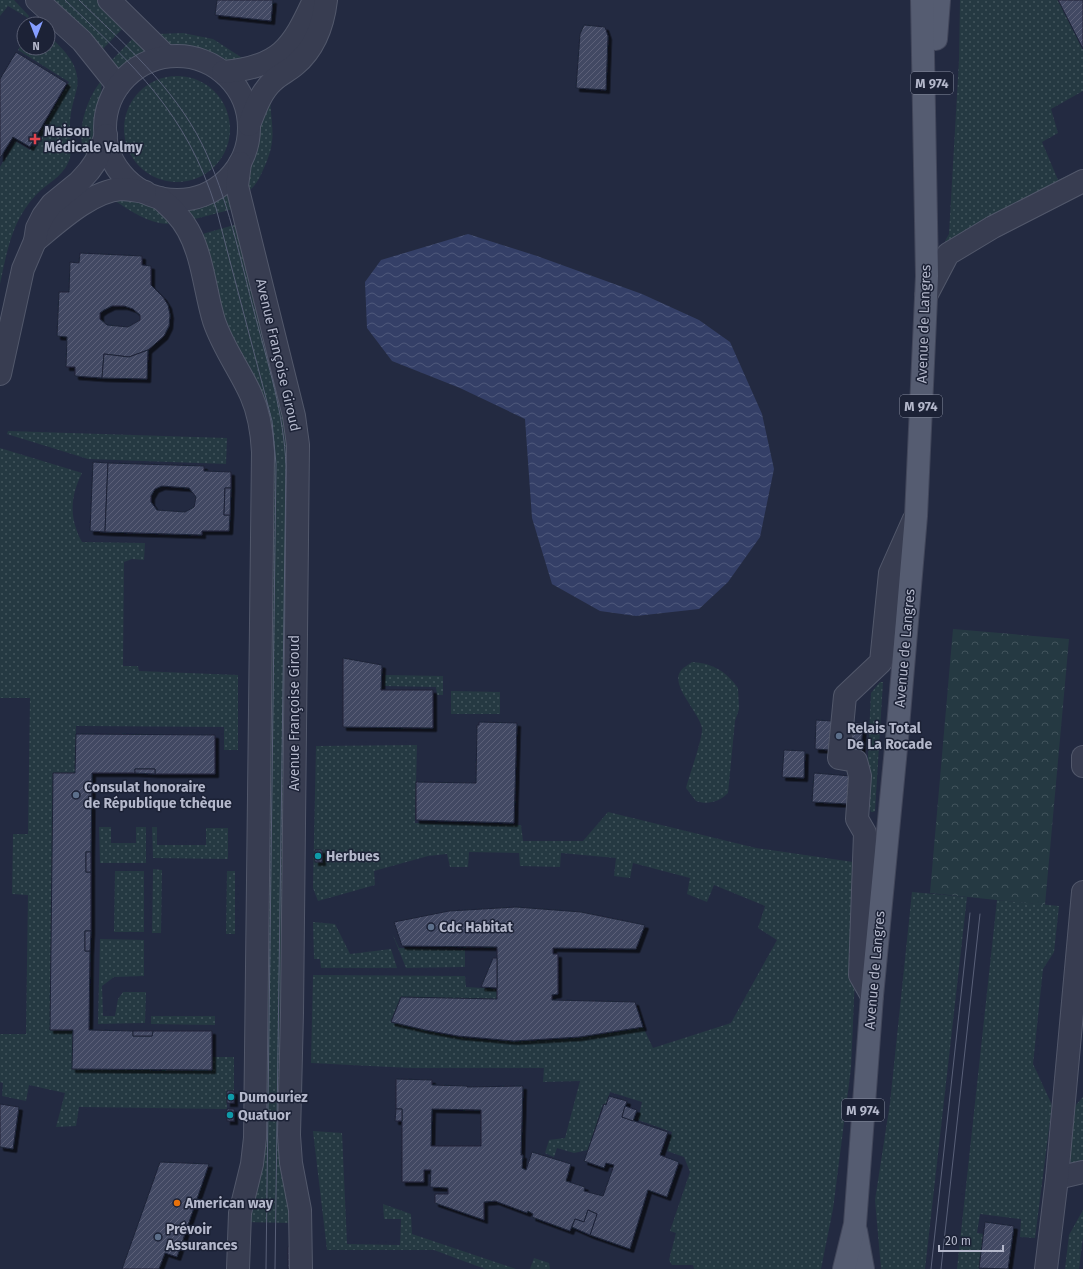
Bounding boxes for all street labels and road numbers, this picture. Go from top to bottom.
road number: M 974 [911,72,953,94]
street label: Avenue de Langres [913,264,935,384]
street label: Avenue Françoise Giroud [252,277,304,433]
road number: M 974 [900,395,942,417]
street label: Avenue de Langres [891,588,919,708]
street label: Avenue Françoise Giroud [286,635,303,791]
street label: Avenue de Langres [861,910,889,1030]
road number: M 974 [842,1099,884,1121]

